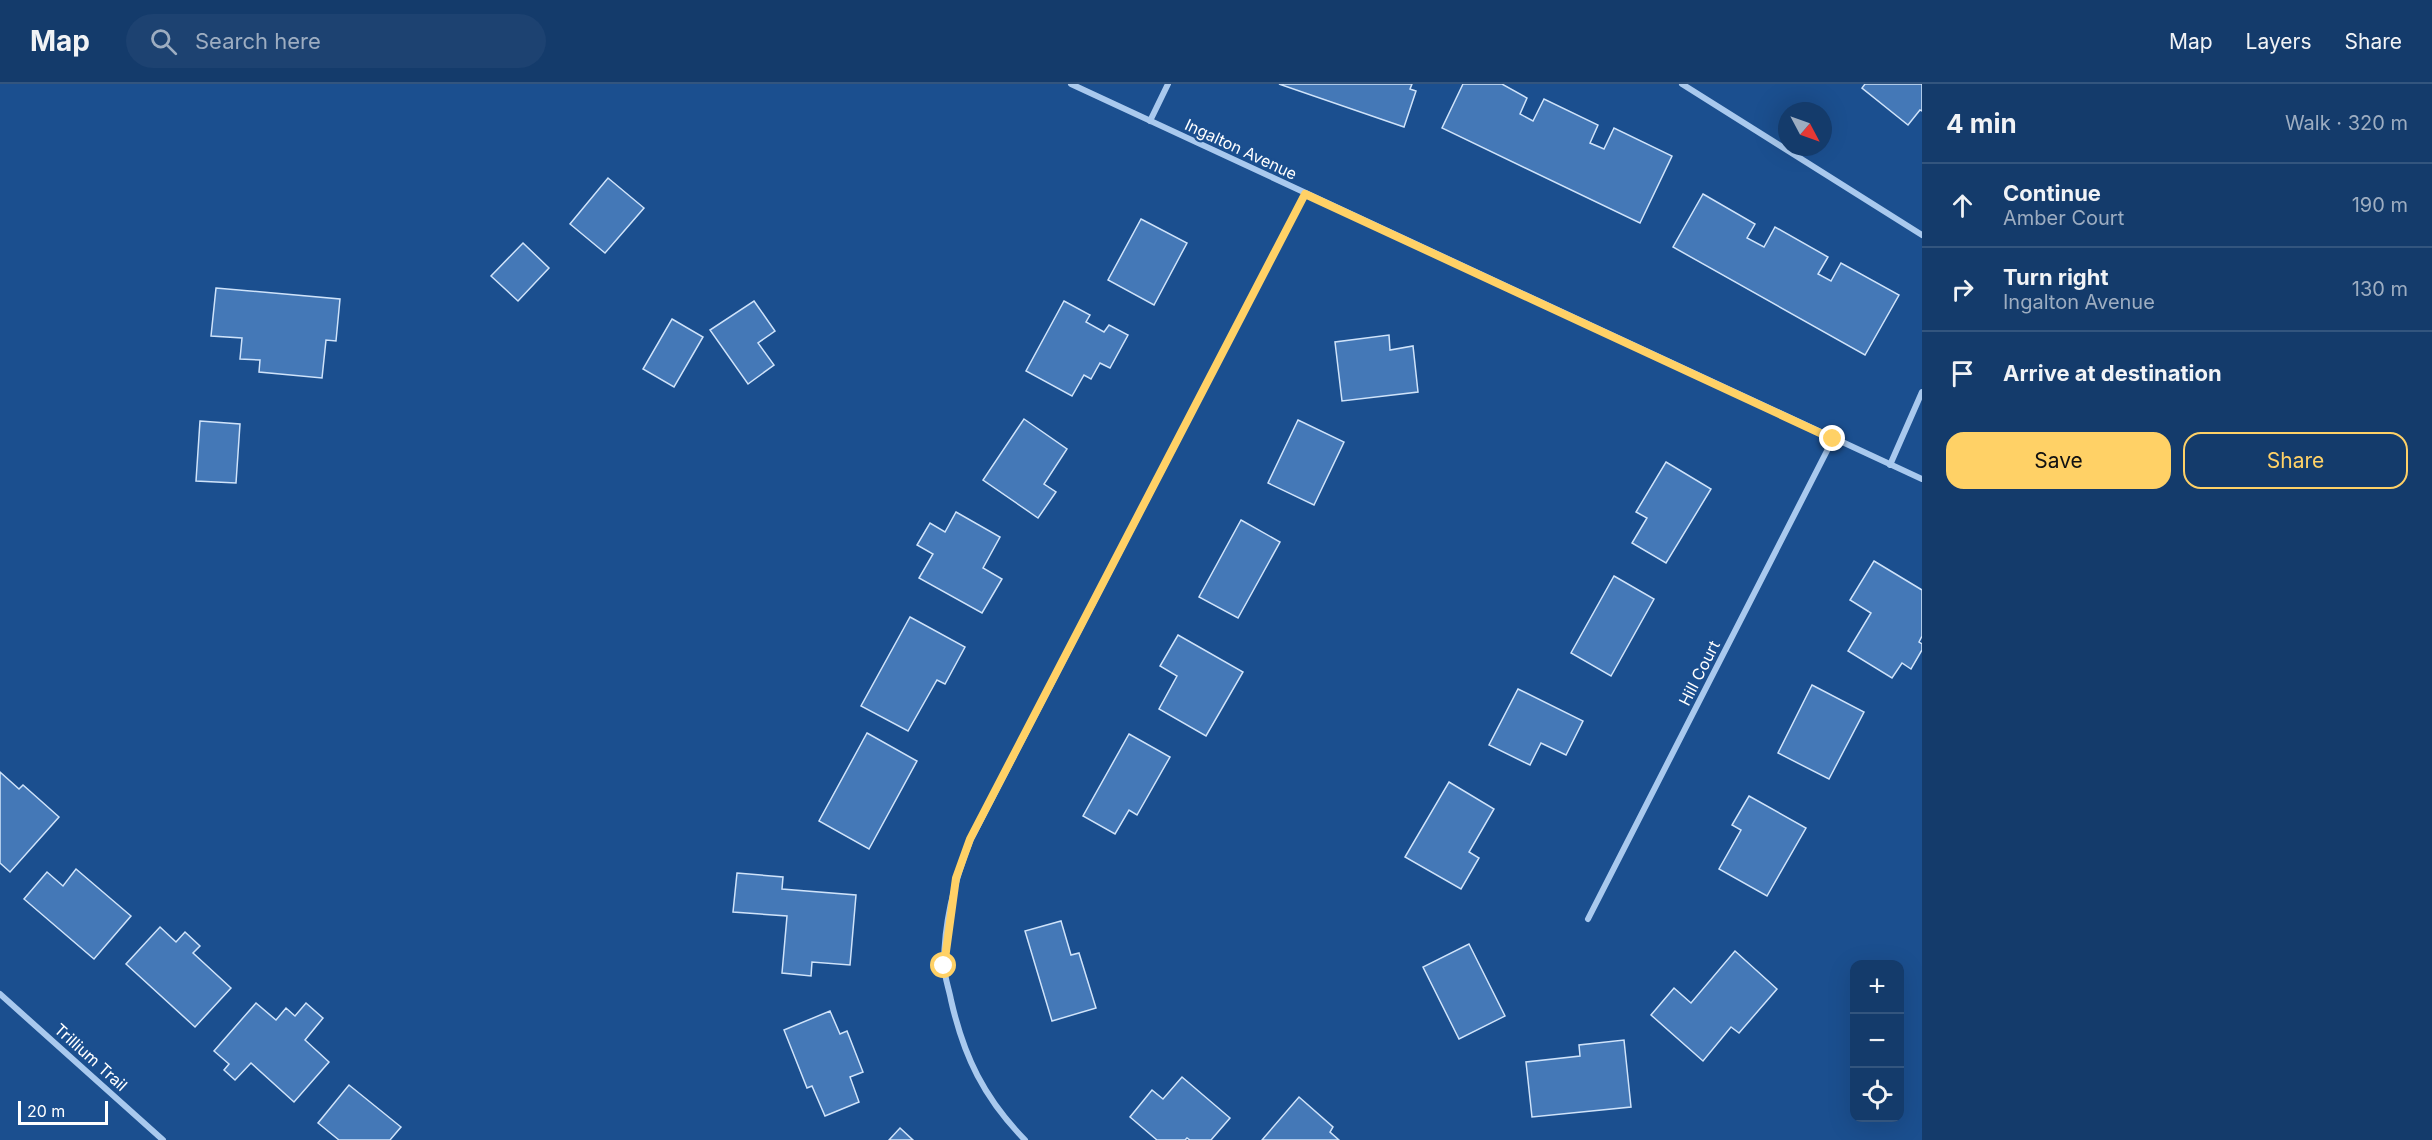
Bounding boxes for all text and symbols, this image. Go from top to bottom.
search box [126,14,546,68]
text: Map [30,24,90,58]
icon: search [147,25,180,58]
text: Search here [195,28,321,54]
text: Map [2169,29,2213,54]
text: Layers [2246,29,2312,54]
text: Share [2345,29,2402,54]
north arrow [1778,102,1832,156]
text: 4 min [1946,108,2017,139]
text: Walk · 320 m [2285,111,2408,135]
street label: Ingalton Avenue [1182,114,1300,184]
text: Continue [2003,180,2101,206]
icon: ahead [1946,189,1979,222]
text: 190 m [2352,193,2408,217]
text: Amber Court [2003,206,2124,230]
text: Turn right [2003,264,2109,290]
icon: right [1946,273,1979,306]
text: 130 m [2352,277,2408,301]
text: Ingalton Avenue [2003,290,2155,314]
icon: arrive [1946,357,1979,390]
text: Arrive at destination [2003,360,2222,386]
route end [1819,425,1845,451]
button: Save [1946,432,2171,489]
button: Share [2183,432,2408,489]
street label: Hill Court [1674,637,1724,709]
route start [930,952,956,978]
map controls [1850,960,1904,1122]
button: + [1850,960,1904,1014]
button: − [1850,1014,1904,1068]
street label: Trillium Trail [50,1019,132,1095]
button: locate [1850,1068,1904,1122]
scale bar [18,1098,108,1126]
text: 20 m [27,1101,65,1121]

